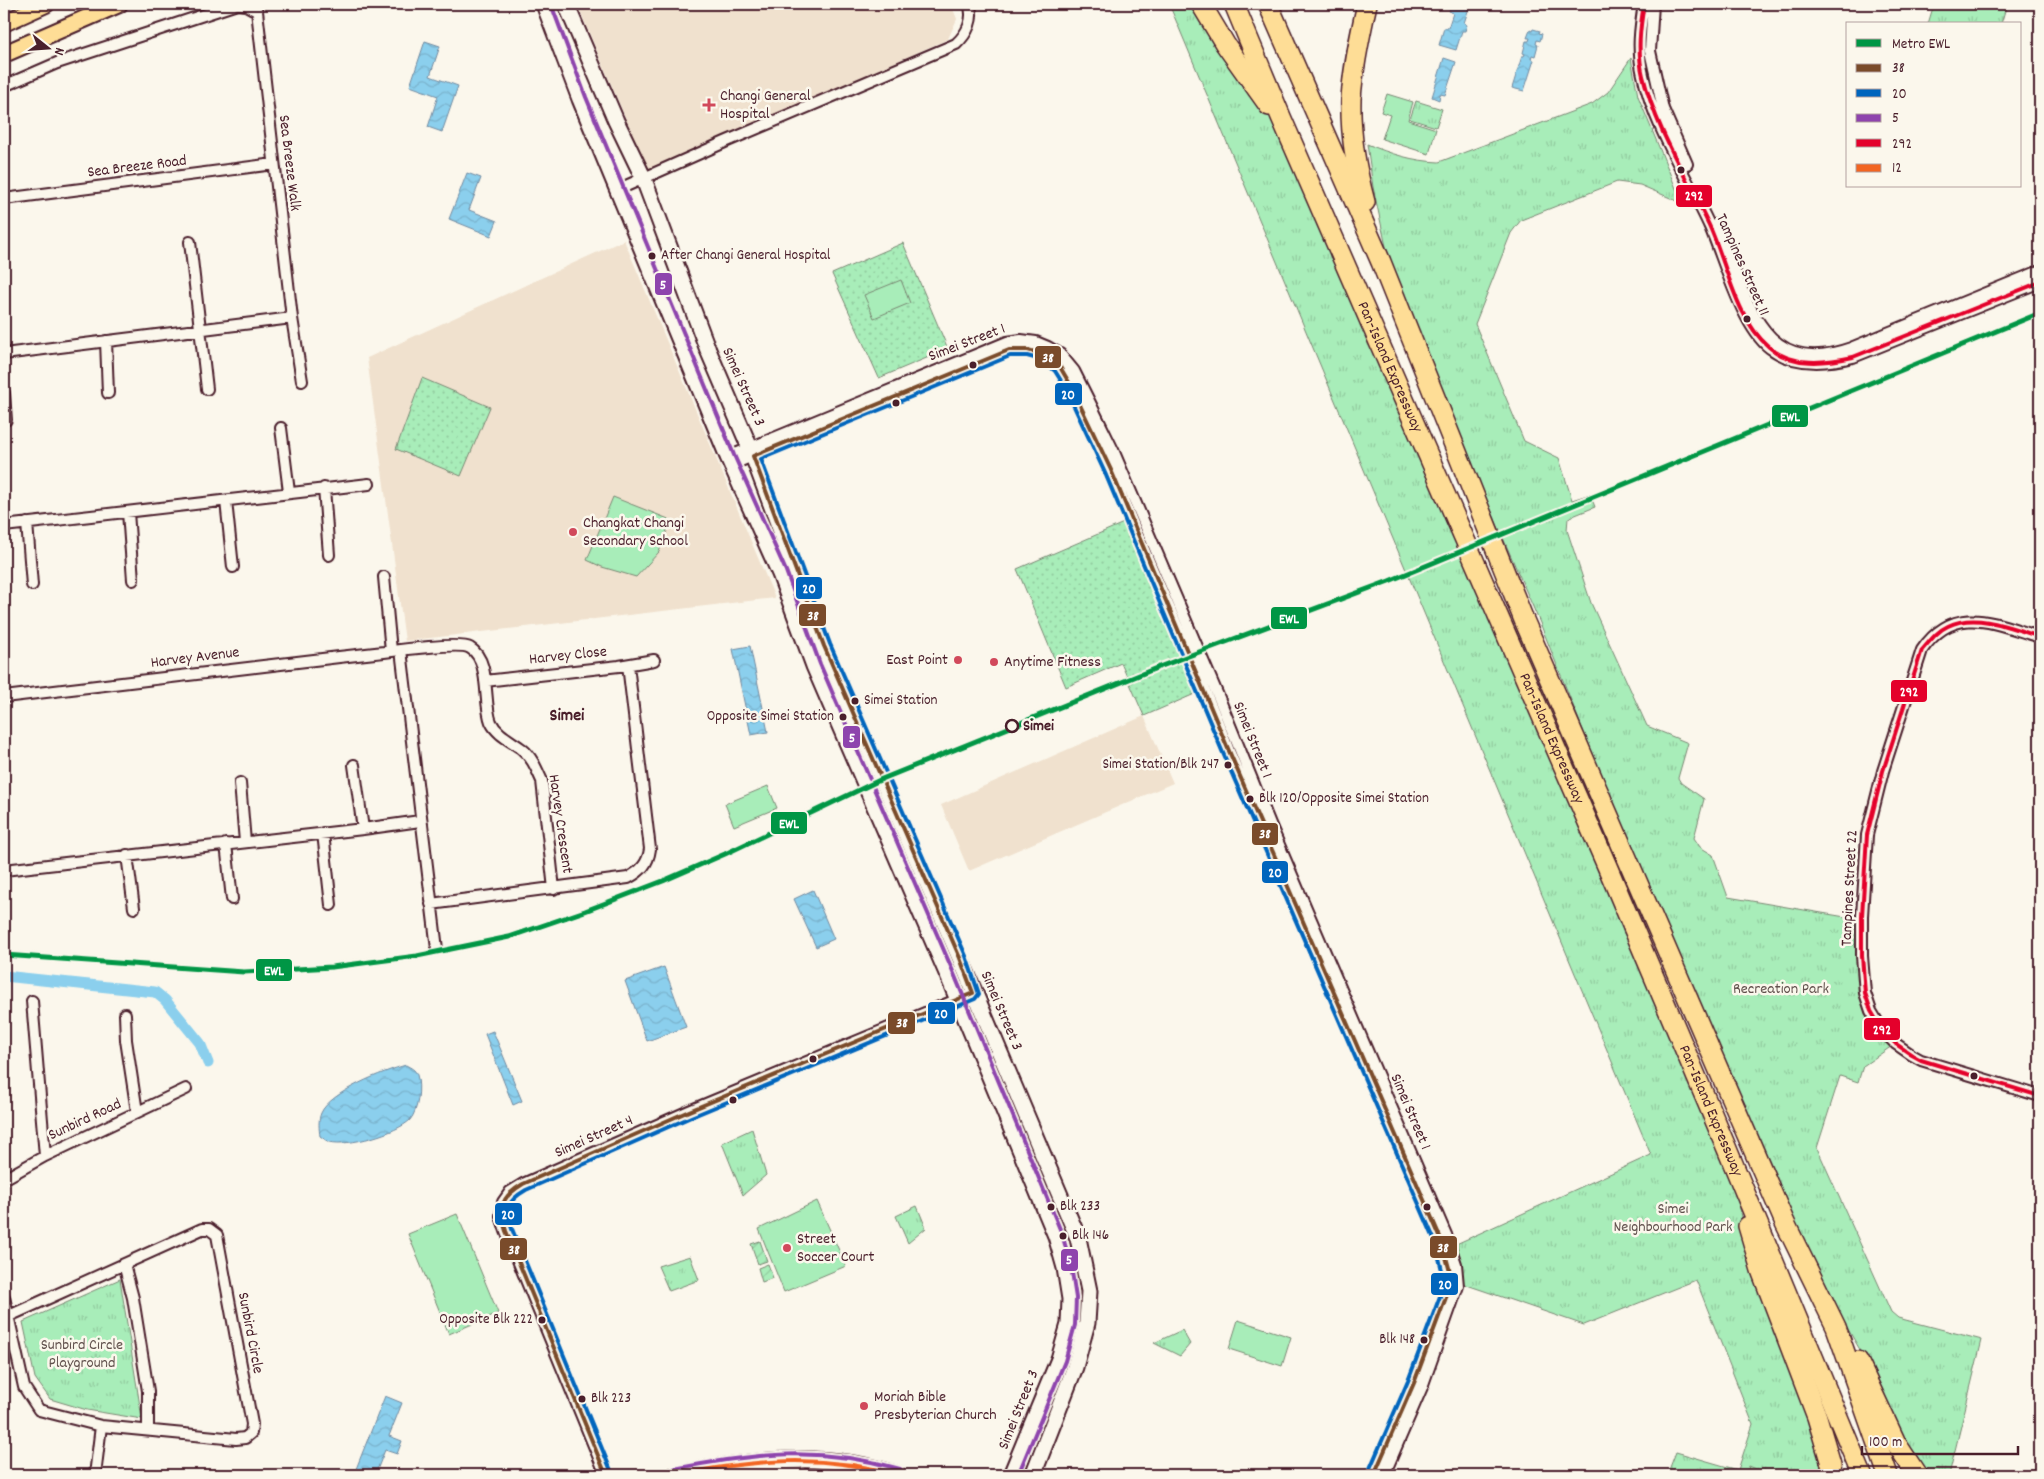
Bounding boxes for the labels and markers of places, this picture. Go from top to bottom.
place label: Changi General Hospital [720,85,811,126]
marker: Changi General Hospital [702,98,716,112]
unlabelled marker [1676,165,1686,175]
place label: After Changi General Hospital [661,245,831,267]
marker: After Changi General Hospital [647,251,657,261]
unlabelled marker [1742,314,1752,324]
unlabelled marker [968,360,978,370]
unlabelled marker [891,398,901,408]
place label: Changkat Changi Secondary School [583,512,688,553]
marker: Changkat Changi Secondary School [567,526,579,538]
place label: East Point [886,649,948,672]
place label: Anytime Fitness [1004,651,1101,674]
marker: East Point [952,654,964,666]
marker: Anytime Fitness [988,656,1000,668]
place label: Simei Station [864,690,938,712]
marker: Simei Station [850,696,860,706]
place label: Opposite Simei Station [707,706,834,728]
marker: Opposite Simei Station [838,712,848,722]
place label: Simei [1023,715,1054,738]
marker: Simei [1005,719,1019,733]
place label: Simei Station/Blk 247 [1102,754,1219,776]
marker: Simei Station/Blk 247 [1223,760,1233,770]
place label: Blk 120/Opposite Simei Station [1259,788,1429,810]
marker: Blk 120/Opposite Simei Station [1245,794,1255,804]
unlabelled marker [808,1054,818,1064]
unlabelled marker [1969,1071,1979,1081]
unlabelled marker [728,1095,738,1105]
place label: Blk 233 [1060,1196,1100,1218]
marker: Blk 233 [1046,1202,1056,1212]
unlabelled marker [1422,1202,1432,1212]
place label: Blk 146 [1072,1225,1109,1247]
place label: Street Soccer Court [797,1228,875,1269]
marker: Blk 146 [1058,1231,1068,1241]
marker: Street Soccer Court [781,1242,793,1254]
place label: Opposite Blk 222 [439,1309,533,1331]
marker: Opposite Blk 222 [537,1315,547,1325]
place label: Blk 148 [1379,1329,1415,1351]
marker: Blk 148 [1419,1335,1429,1345]
place label: Moriah Bible Presbyterian Church [874,1386,997,1427]
place label: Blk 223 [591,1388,631,1410]
marker: Blk 223 [577,1394,587,1404]
marker: Moriah Bible Presbyterian Church [858,1400,870,1412]

